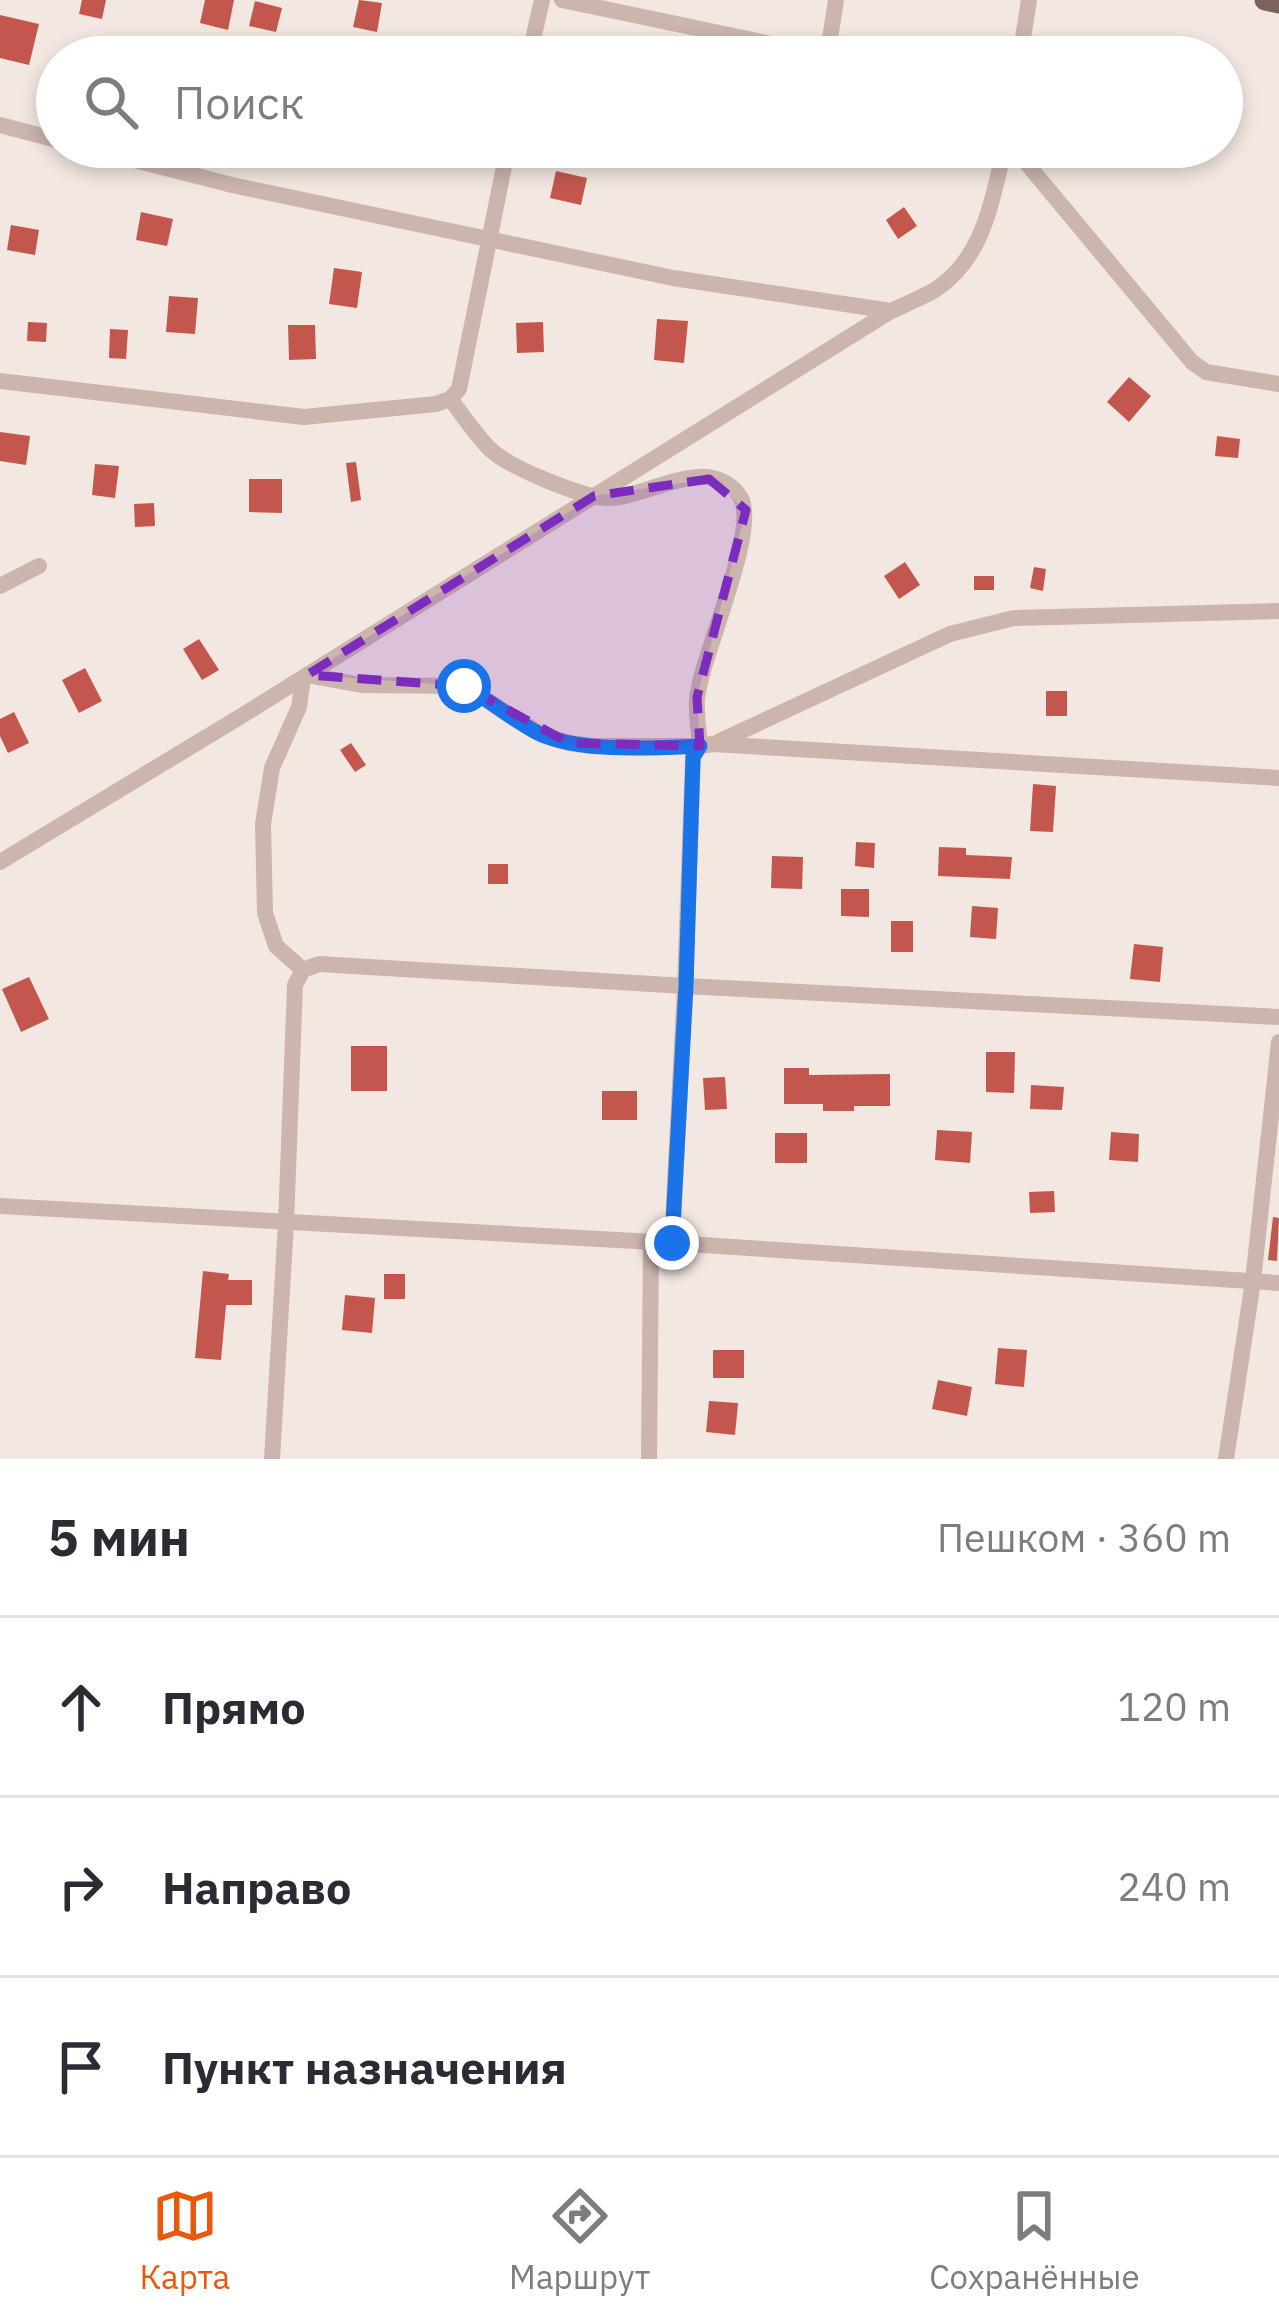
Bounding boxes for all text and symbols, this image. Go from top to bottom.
search box [36,36,1243,168]
icon: search [78,69,144,135]
text: Поиск [174,73,304,131]
route start [437,659,491,713]
route end [645,1216,699,1270]
text: 5 мин [48,1504,190,1570]
text: Пешком · 360 m [937,1512,1231,1563]
icon: ahead [48,1674,114,1740]
text: Прямо [162,1678,306,1736]
text: 120 m [1118,1681,1231,1732]
icon: right [48,1854,114,1920]
text: Направо [162,1858,351,1916]
text: 240 m [1118,1861,1231,1912]
icon: arrive [48,2034,114,2100]
text: Пункт назначения [162,2038,567,2096]
tab: Карта [139,2183,230,2298]
tab: Маршрут [509,2183,650,2298]
tab: Сохранённые [929,2183,1140,2298]

